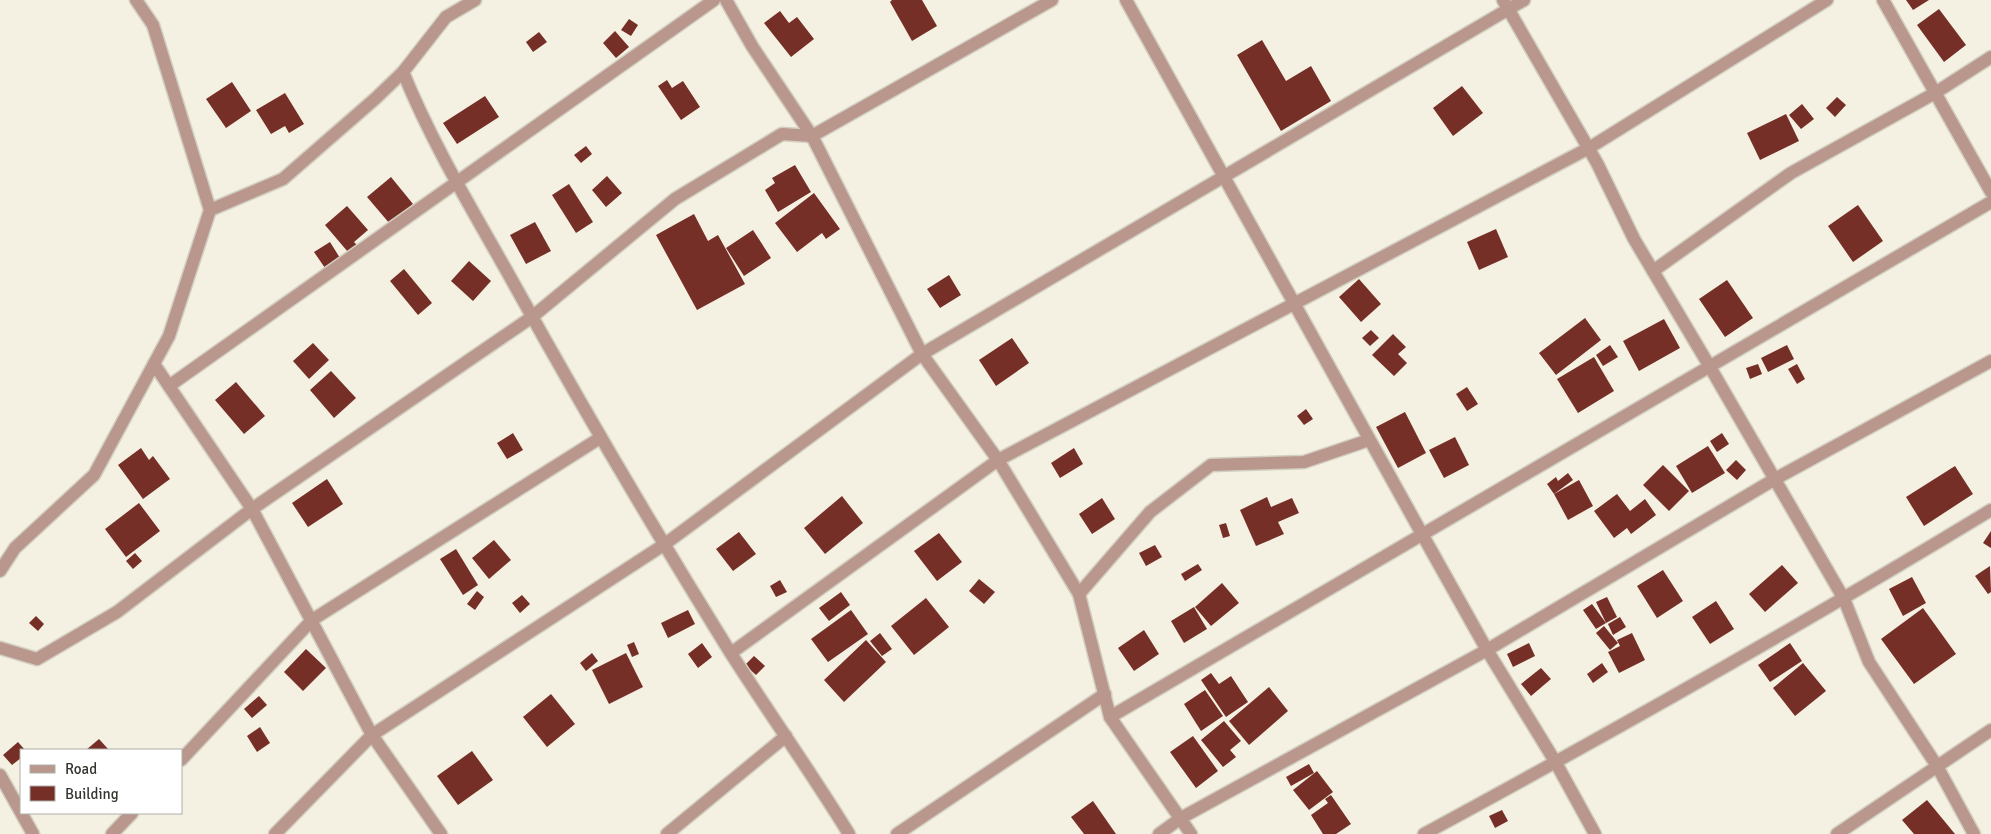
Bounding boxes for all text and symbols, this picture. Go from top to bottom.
legend [20,749,182,814]
text: Road [65,760,97,778]
text: Building [65,785,119,803]

